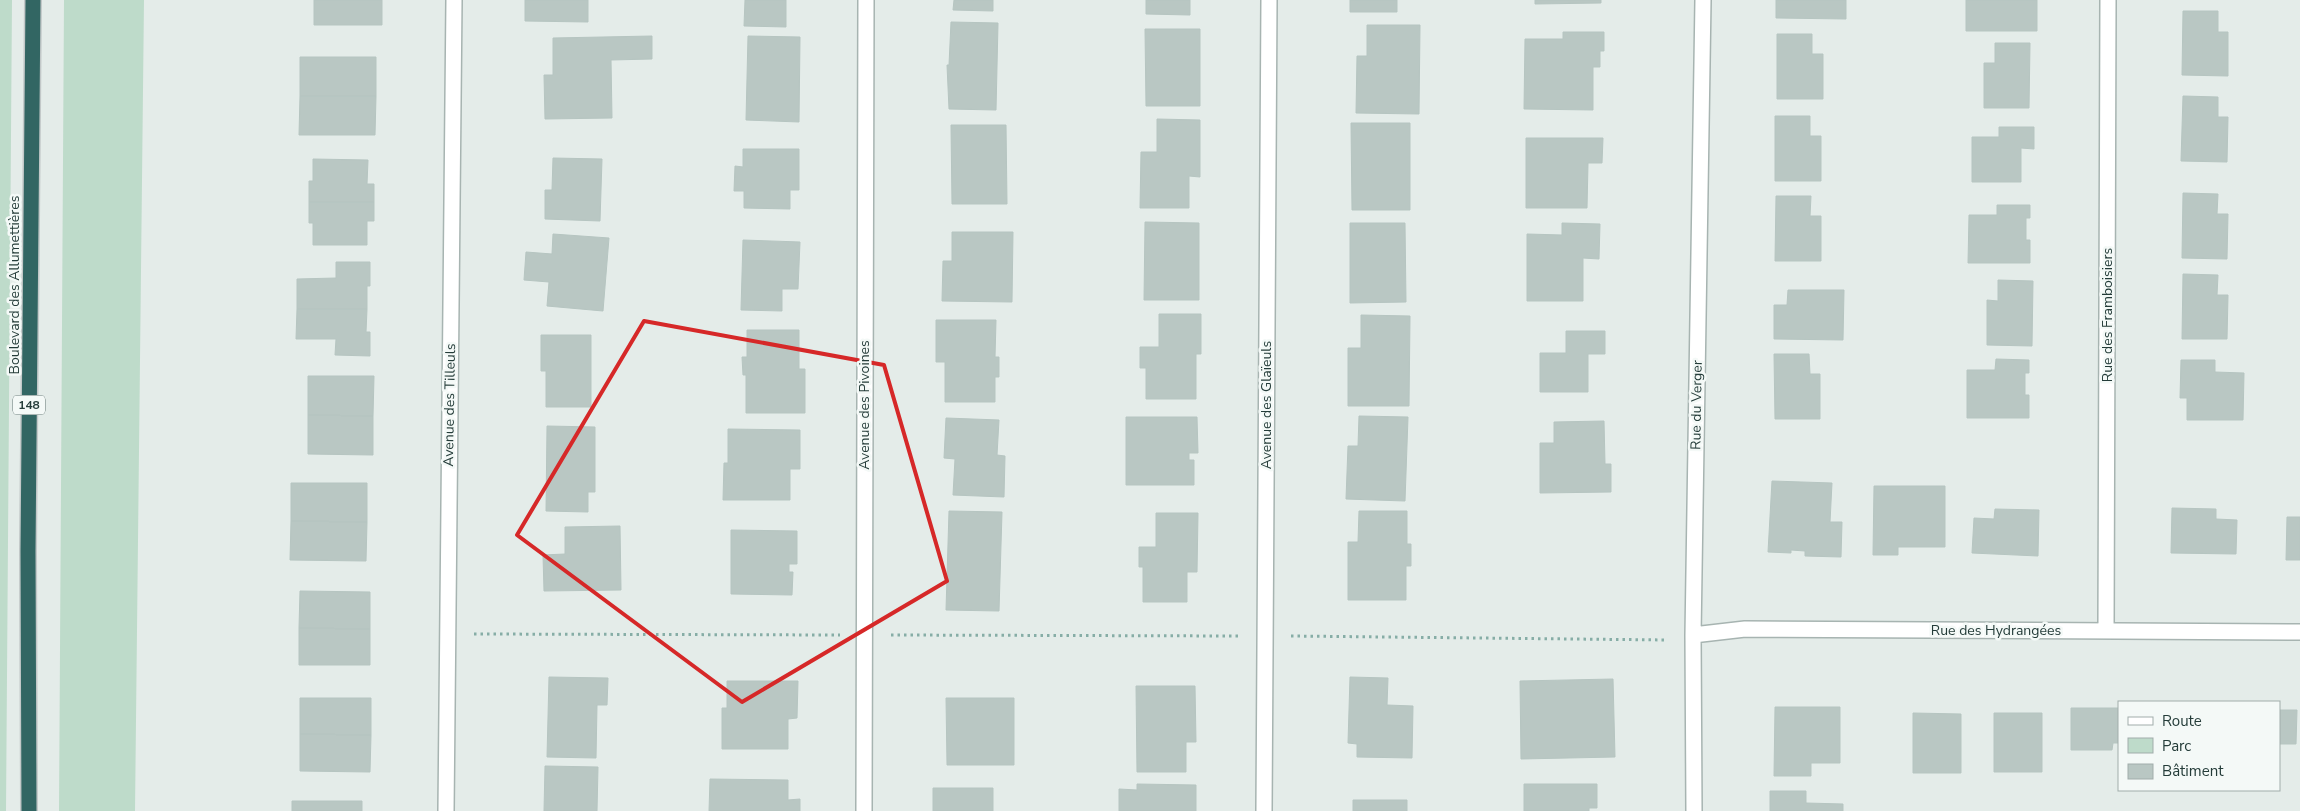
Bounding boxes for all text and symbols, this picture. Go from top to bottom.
street label: Boulevard des Allumettières [5,195,24,374]
street label: Rue des Framboisiers [2098,248,2117,382]
street label: Avenue des Pivoines [855,340,874,470]
street label: Avenue des Glaïeuls [1257,341,1276,469]
street label: Avenue des Tilleuls [439,343,460,467]
street label: Rue du Verger [1686,360,1707,450]
road number: 148 [13,396,45,414]
street label: Rue des Hydrangées [1931,621,2061,640]
legend [2118,701,2280,791]
text: Route [2162,711,2202,731]
text: Parc [2162,736,2191,756]
text: Bâtiment [2162,761,2224,781]

